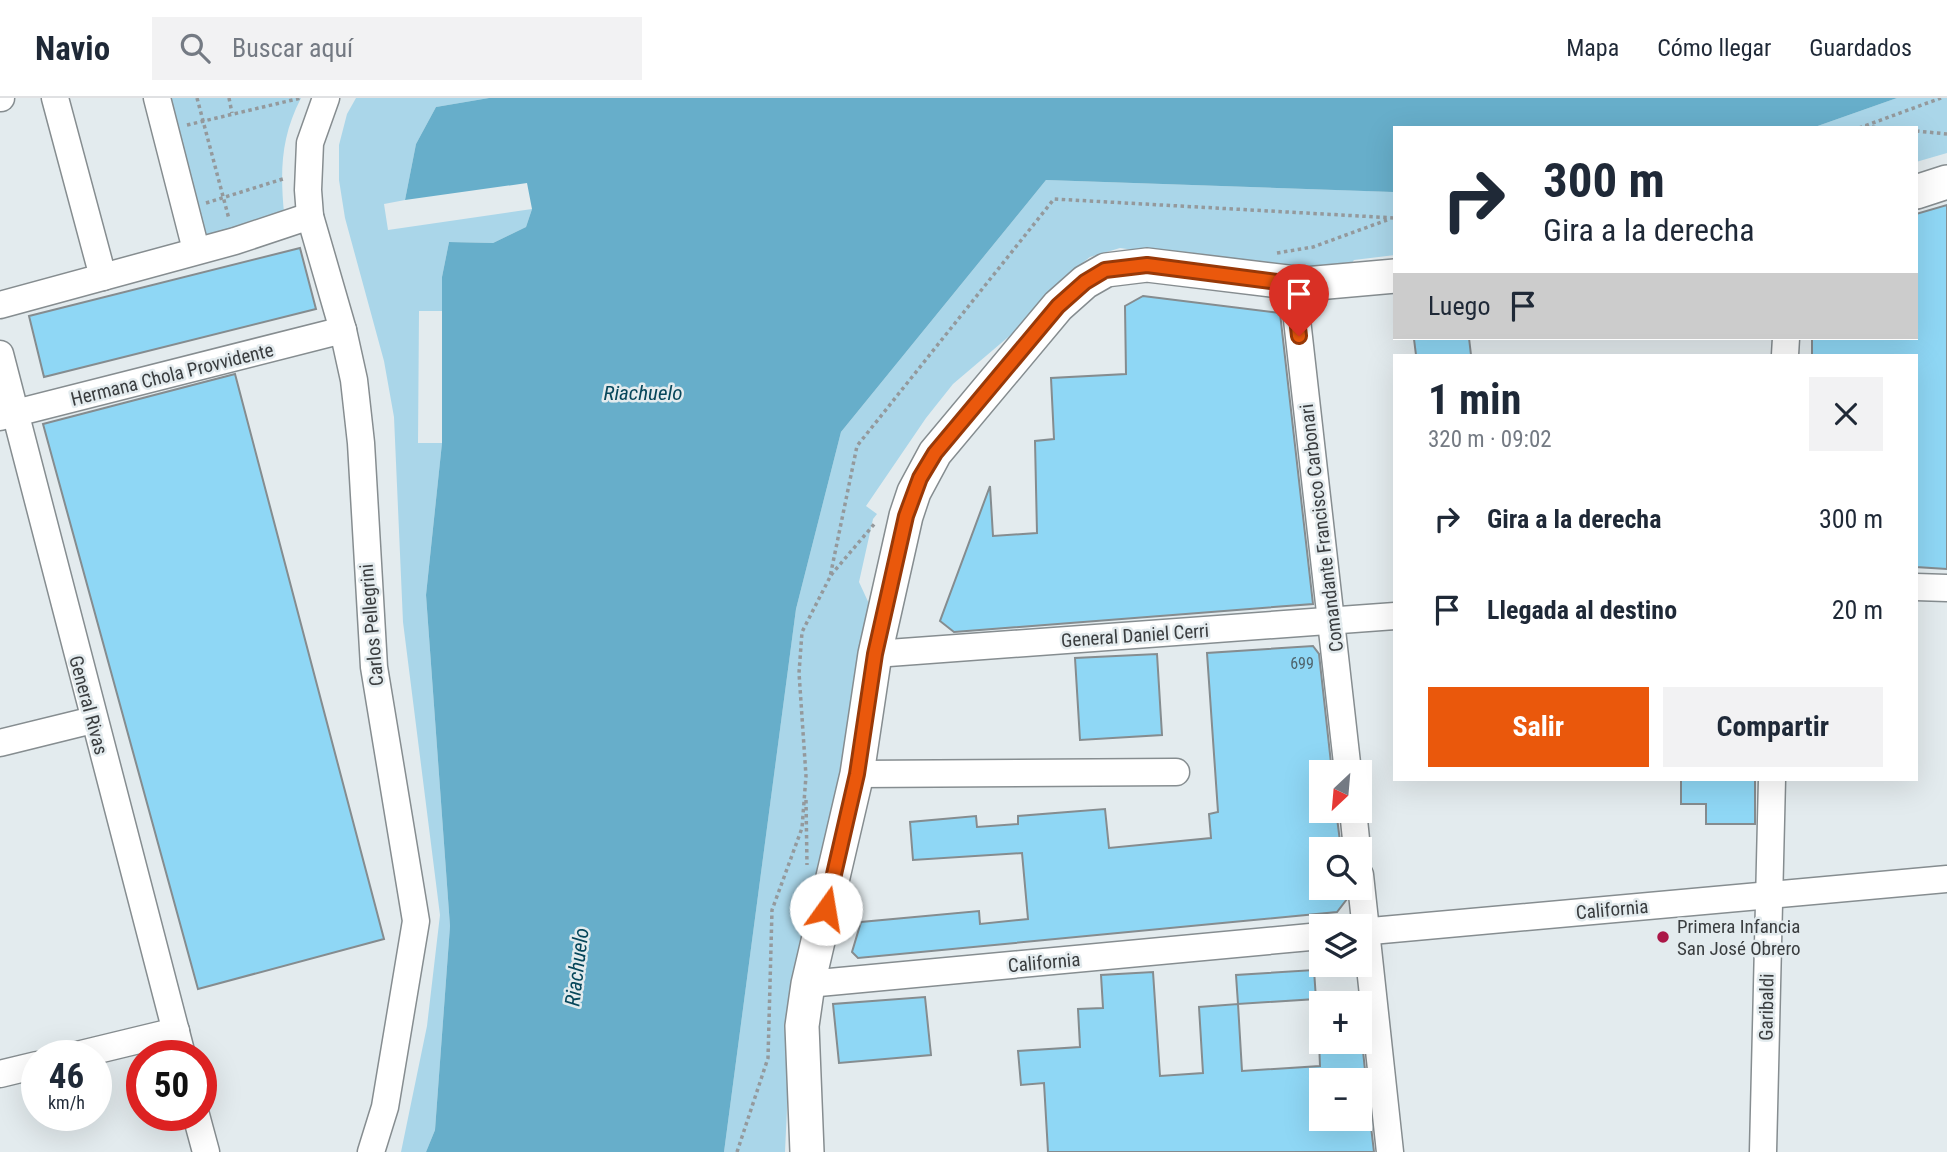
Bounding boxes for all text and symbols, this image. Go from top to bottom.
search box [152,17,642,80]
text: Navio [35,29,110,68]
icon: search [176,29,214,67]
text: Buscar aquí [232,33,353,63]
text: Mapa [1566,34,1619,62]
text: Cómo llegar [1657,34,1771,62]
text: Guardados [1809,34,1912,62]
text: 300 m [1543,152,1665,209]
icon: right [1428,154,1519,245]
text: Gira a la derecha [1543,211,1755,249]
pin [1269,264,1329,336]
icon: arrive [1280,275,1318,313]
icon: arrive [1504,287,1542,325]
text: Luego [1428,291,1490,321]
street label: Hermana Chola Provvidente [68,338,276,411]
text: 1 min [1428,375,1521,424]
button: close [1809,377,1883,451]
water label: Riachuelo [604,381,682,405]
street label: Comandante Francisco Carbonari [1295,403,1348,653]
text: 320 m · 09:02 [1428,426,1552,453]
icon: right [1428,500,1466,538]
text: Gira a la derecha [1487,504,1661,534]
text: 300 m [1819,504,1883,534]
street label: Carlos Pellegrini [355,563,388,687]
icon: arrive [1428,591,1466,629]
text: Llegada al destino [1487,595,1677,625]
text: 20 m [1832,595,1883,625]
street label: General Daniel Cerri [1060,619,1210,652]
street label: General Rivas [64,653,113,757]
house number: 699 [1290,654,1314,673]
button: Salir [1428,687,1649,767]
button: Compartir [1663,687,1883,767]
north arrow [1309,760,1372,822]
map controls [1309,760,1372,1131]
button: search [1309,837,1372,900]
position arrow [789,872,863,946]
street label: California [1575,895,1649,924]
button: layers [1309,914,1372,977]
place label: Primera Infancia San José Obrero [1677,915,1801,960]
water label: Riachuelo [560,926,594,1008]
marker: Primera Infancia San José Obrero [1655,929,1671,945]
street label: California [1007,948,1081,977]
street label: Garibaldi [1754,973,1779,1041]
button: + [1309,991,1372,1054]
speed limit sign: 50 [126,1040,217,1131]
text: 46 [49,1056,84,1097]
button: − [1309,1068,1372,1131]
text: km/h [48,1092,85,1113]

